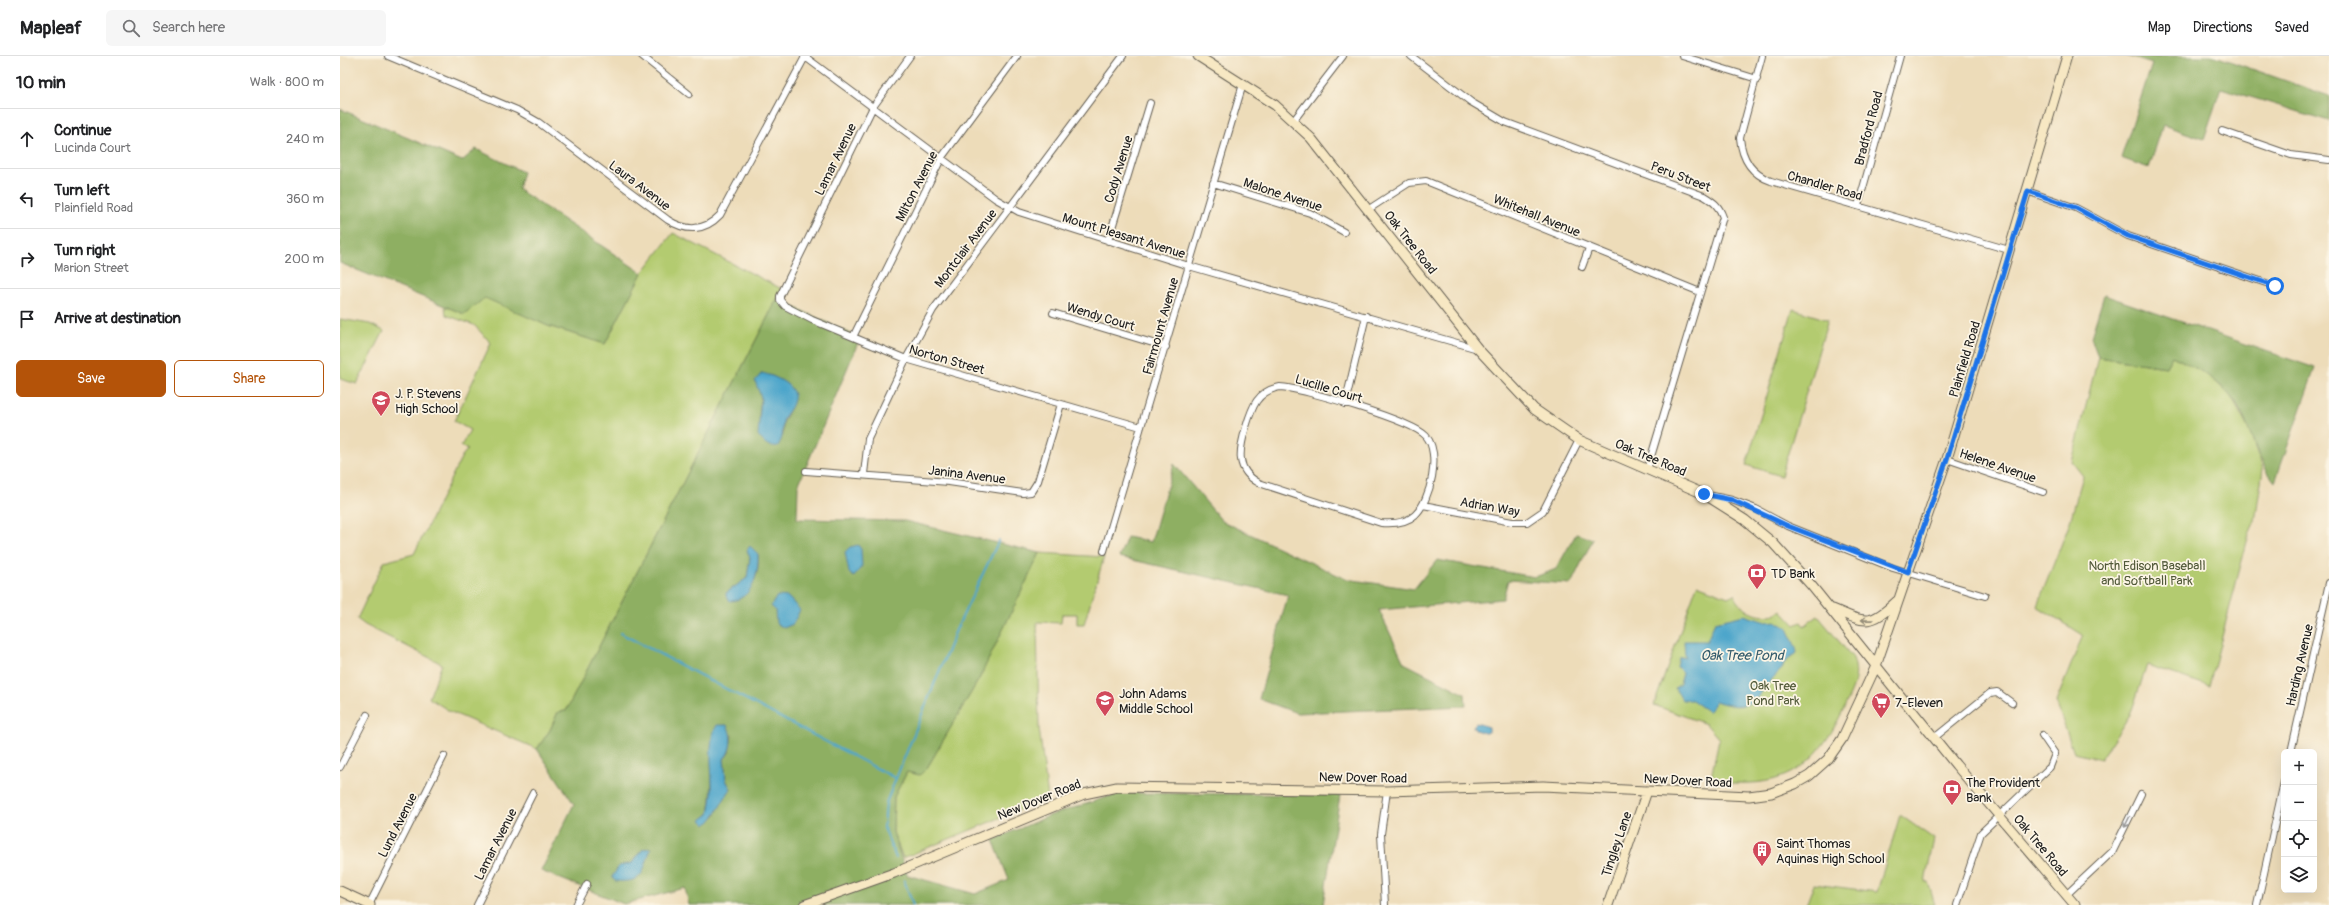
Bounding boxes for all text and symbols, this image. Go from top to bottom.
search box [106,10,386,46]
text: Mapleaf [20,16,82,40]
icon: search [120,17,142,39]
text: Search here [152,18,225,37]
text: Map [2148,19,2171,36]
text: Directions [2193,19,2252,36]
text: Saved [2274,19,2309,36]
text: 10 min [16,72,66,93]
text: Walk · 800 m [250,74,324,90]
street label: Bradford Road [1851,89,1887,167]
street label: Lamar Avenue [812,120,861,198]
text: Continue [54,121,112,140]
icon: ahead [16,128,38,150]
text: 240 m [286,131,324,147]
street label: Cody Avenue [1101,133,1137,205]
text: Lucinda Court [54,140,131,156]
street label: Milton Avenue [892,148,942,224]
street label: Laura Avenue [605,157,674,215]
street label: Peru Street [1648,158,1714,196]
street label: Chandler Road [1785,168,1864,204]
street label: Malone Avenue [1241,175,1325,215]
text: Turn left [54,181,110,200]
icon: left [16,188,38,210]
text: 360 m [286,191,324,207]
street label: Whitehall Avenue [1491,191,1583,241]
text: Plainfield Road [54,200,133,216]
street label: Montclair Avenue [931,206,1001,291]
street label: Oak Tree Road [1380,208,1440,278]
street label: Mount Pleasant Avenue [1060,210,1188,262]
text: Turn right [54,241,115,260]
icon: right [16,248,38,270]
text: 200 m [285,251,324,267]
text: Marion Street [54,260,129,276]
street label: Fairmount Avenue [1139,275,1183,377]
route start [2266,277,2284,295]
street label: Wendy Court [1065,299,1138,335]
icon: arrive [16,308,38,330]
text: Arrive at destination [54,309,181,328]
street label: Plainfield Road [1946,319,1984,399]
street label: Norton Street [907,342,987,379]
button: Save [16,360,166,397]
button: Share [174,360,324,397]
street label: Lucille Court [1293,371,1365,407]
place label: J. P. Stevens High School [395,386,461,417]
school or university icon: J. P. Stevens High School [370,389,392,417]
street label: Oak Tree Road [1612,436,1689,480]
street label: Helene Avenue [1957,445,2039,487]
street label: Janina Avenue [927,462,1007,488]
route end [1695,485,1713,503]
street label: Adrian Way [1459,494,1521,520]
park label: North Edison Baseball and Softball Park [2088,558,2206,589]
bank icon: TD Bank [1746,562,1768,590]
place label: TD Bank [1771,566,1816,582]
one-way arrow [1860,616,1873,624]
street label: Harding Avenue [2283,622,2317,708]
water label: Oak Tree Pond [1700,647,1786,664]
park label: Oak Tree Pond Park [1746,678,1800,709]
place label: John Adams Middle School [1119,686,1193,717]
school or university icon: John Adams Middle School [1094,689,1116,717]
supermarket icon: 7-Eleven [1870,691,1892,719]
place label: 7-Eleven [1895,695,1943,711]
map controls [2281,749,2317,893]
button: + [2281,749,2317,785]
street label: New Dover Road [1319,769,1407,787]
street label: New Dover Road [1643,771,1733,791]
place label: The Provident Bank [1966,775,2041,806]
street label: New Dover Road [995,776,1083,824]
bank icon: The Provident Bank [1941,778,1963,806]
button: − [2281,785,2317,821]
street label: Lund Avenue [375,790,421,860]
street label: Lamar Avenue [471,805,521,883]
street label: Tingley Lane [1598,809,1636,879]
street label: Oak Tree Road [2010,811,2071,880]
one-way arrow [2123,816,2130,828]
button: locate [2281,821,2317,857]
place label: Saint Thomas Aquinas High School [1776,836,1885,867]
building icon: Saint Thomas Aquinas High School [1751,839,1773,867]
button: layers [2281,857,2317,893]

